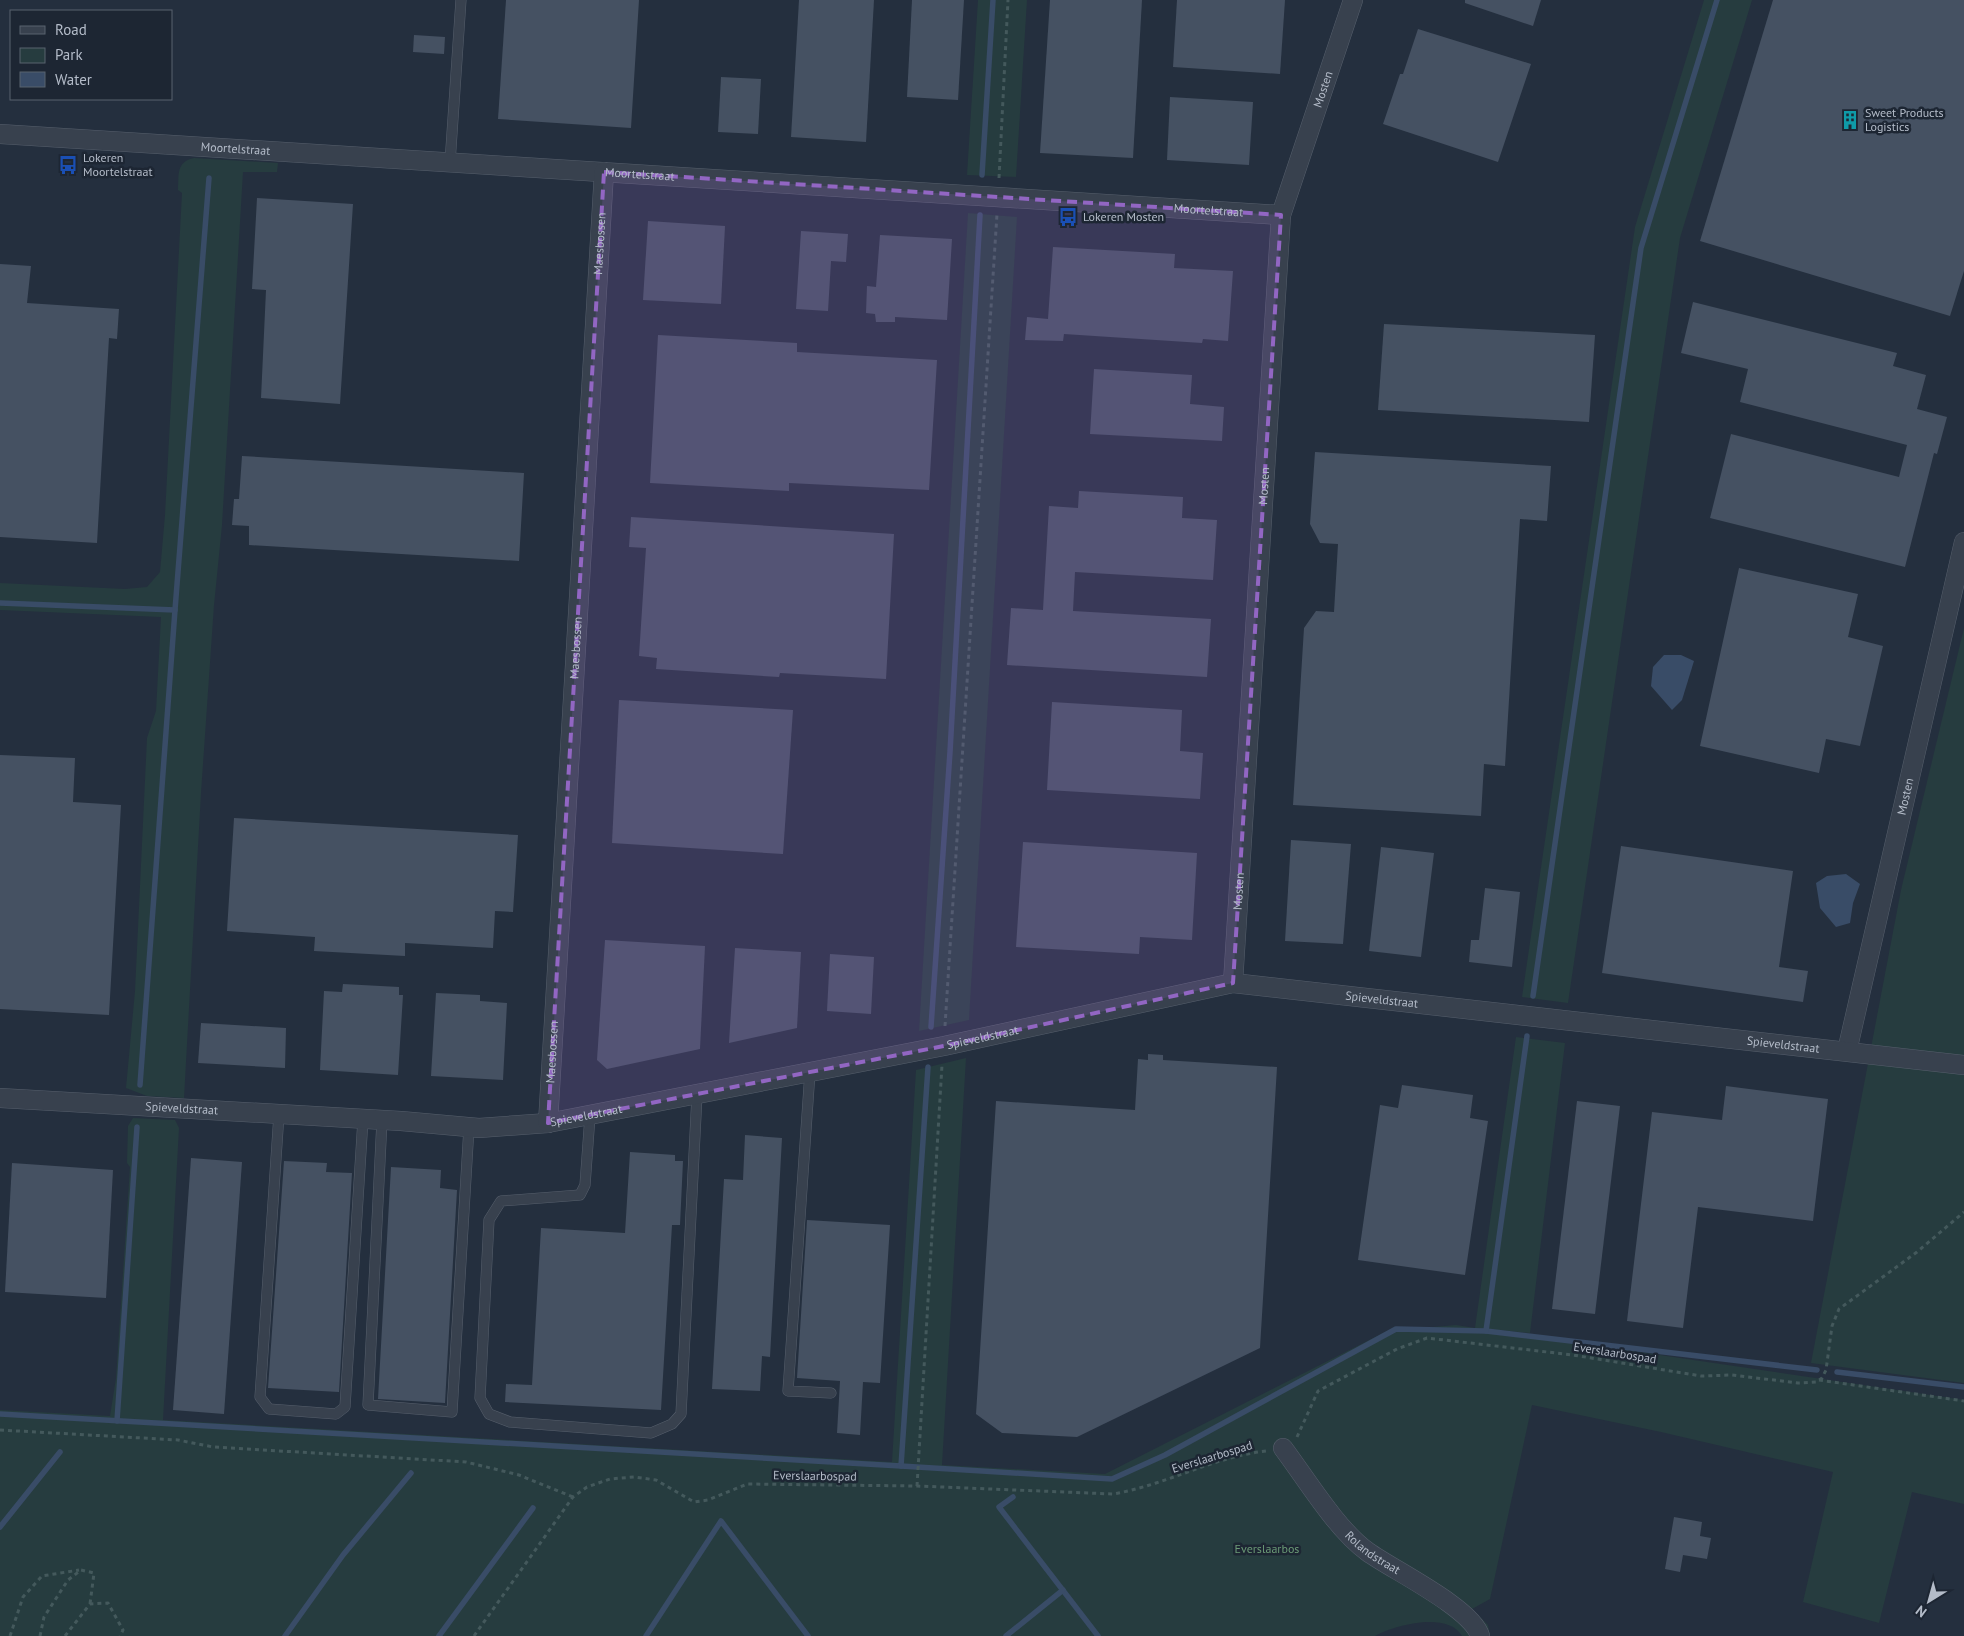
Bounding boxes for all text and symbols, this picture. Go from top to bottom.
legend [10,10,172,100]
text: Road [55,20,87,39]
text: Park [55,45,83,64]
street label: Mosten [1310,69,1336,109]
text: Water [55,70,92,89]
place label: Sweet Products Logistics [1865,105,1944,134]
building icon: Sweet Products Logistics [1839,109,1861,131]
street label: Moortelstraat [200,139,271,158]
place label: Lokeren Moortelstraat [83,150,153,179]
bus stop icon: Lokeren Moortelstraat [57,154,79,176]
street label: Moortelstraat [605,164,675,184]
street label: Moortelstraat [1173,200,1244,220]
bus stop icon: Lokeren Mosten [1057,206,1079,228]
place label: Lokeren Mosten [1083,209,1164,224]
street label: Maesbossen [590,212,609,275]
street label: Mosten [1255,467,1272,505]
street label: Maesbossen [566,616,585,679]
street label: Mosten [1893,777,1917,817]
street label: Mosten [1230,872,1247,910]
street label: Spieveldstraat [1345,988,1419,1011]
street label: Maesbossen [542,1021,561,1084]
street label: Spieveldstraat [945,1022,1020,1052]
street label: Spieveldstraat [1746,1033,1820,1056]
street label: Spieveldstraat [145,1098,219,1117]
street label: Spieveldstraat [549,1101,623,1129]
street label: Everslaarbospad [1573,1339,1658,1366]
street label: Everslaarbospad [1170,1437,1254,1476]
street label: Everslaarbospad [773,1467,857,1484]
street label: Rolandstraat [1342,1528,1403,1577]
park label: Everslaarbos [1235,1541,1299,1556]
north arrow [1904,1576,1954,1626]
text: N [1912,1601,1930,1621]

